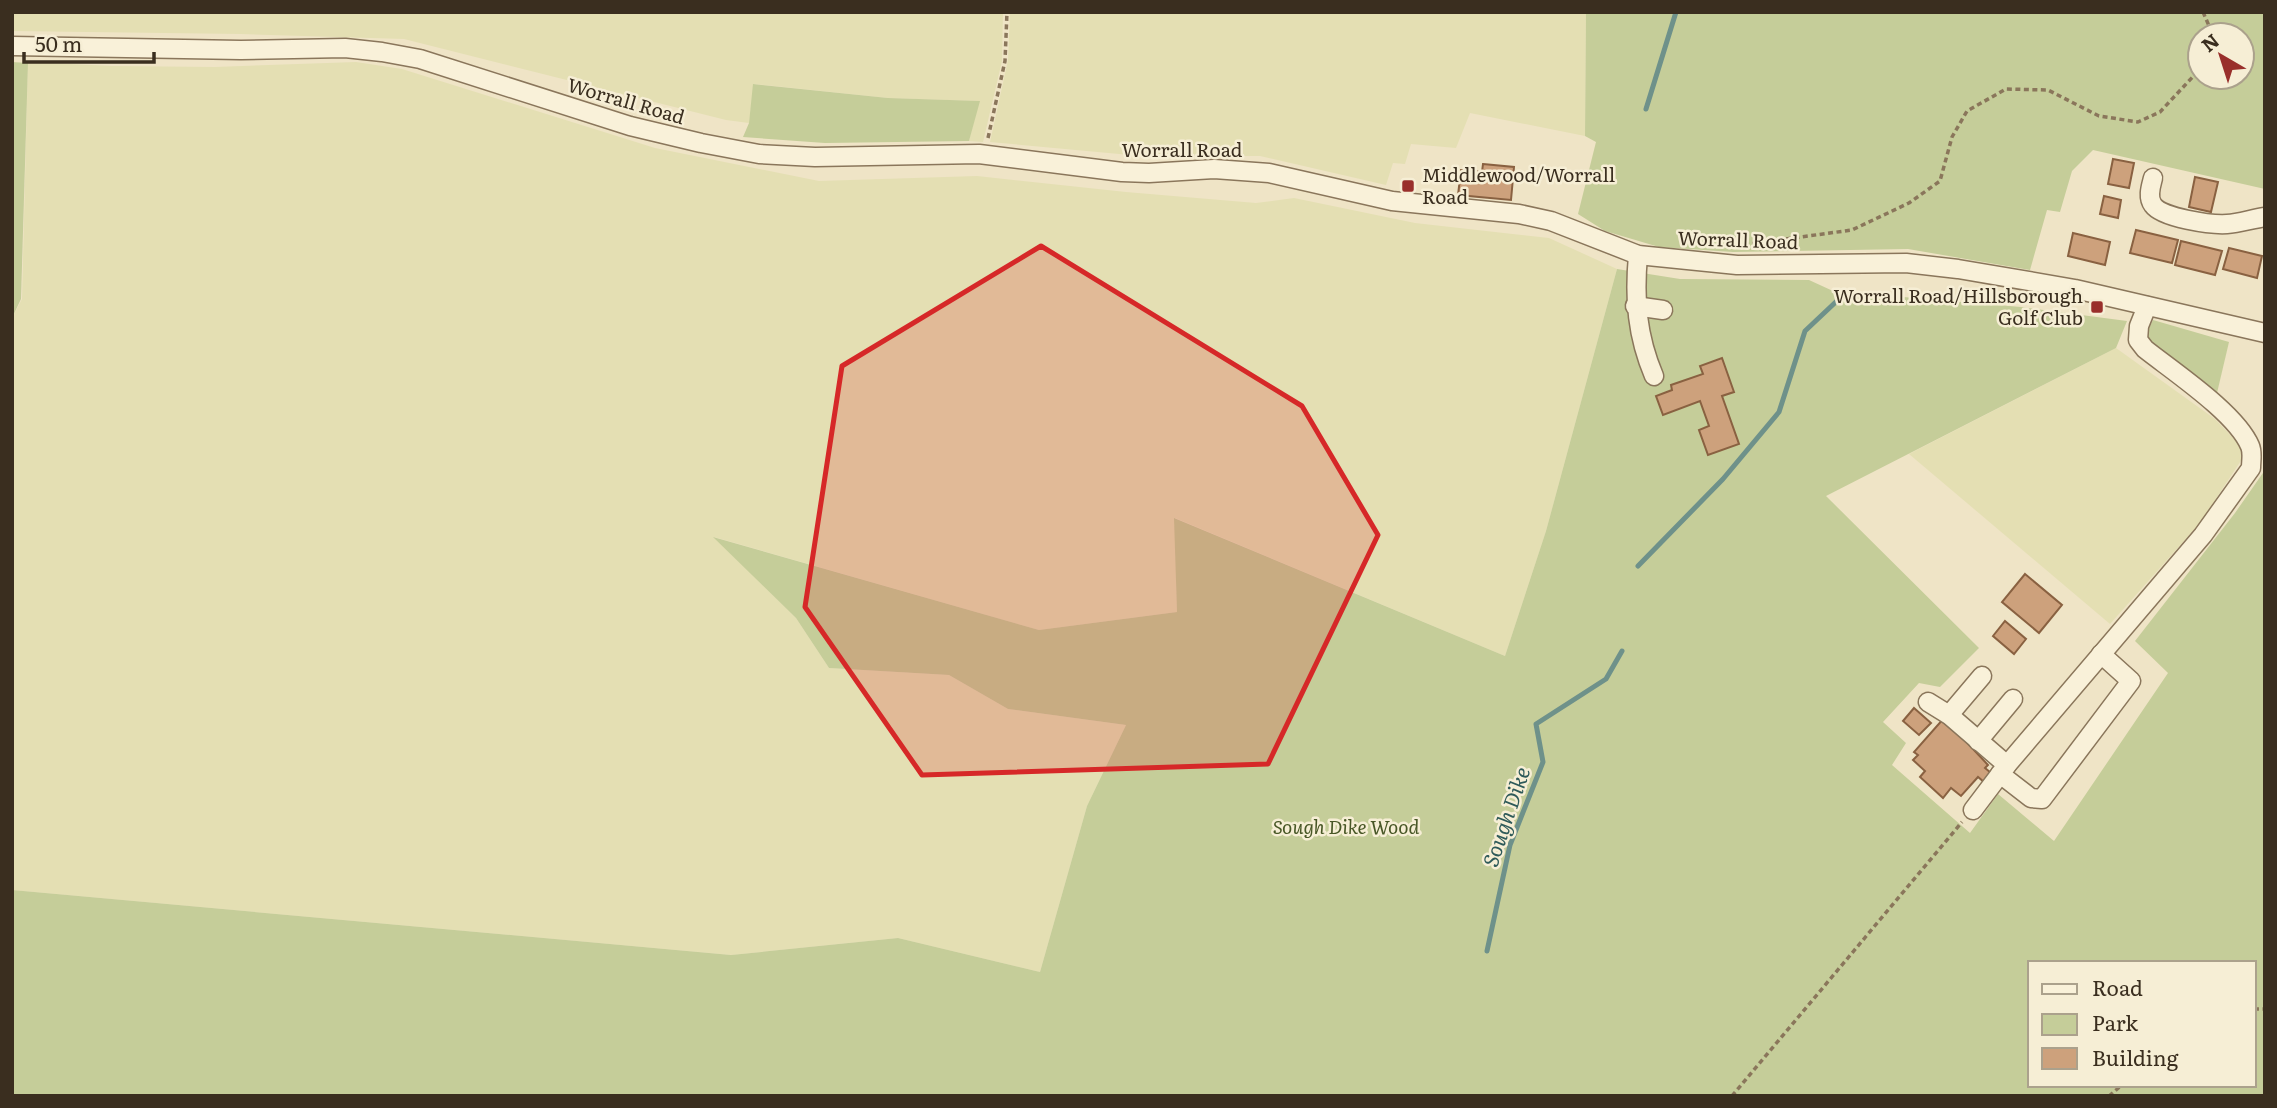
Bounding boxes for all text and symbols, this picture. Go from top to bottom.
scale bar [24,21,154,65]
north arrow [2186,21,2256,91]
text: N [2195,26,2225,58]
text: 50 m [35,27,82,58]
street label: Worrall Road [564,70,689,130]
street label: Worrall Road [1122,135,1243,163]
place label: Middlewood/Worrall Road [1422,160,1615,210]
marker: Middlewood/Worrall Road [1400,178,1416,194]
street label: Worrall Road [1677,223,1799,255]
place label: Worrall Road/Hillsborough Golf Club [1833,281,2083,331]
marker: Worrall Road/Hillsborough Golf Club [2089,299,2105,315]
water label: Sough Dike [1473,762,1536,870]
park label: Sough Dike Wood [1273,812,1419,840]
legend [2028,961,2256,1087]
text: Road [2092,971,2143,1002]
text: Park [2092,1006,2138,1037]
text: Building [2092,1041,2179,1072]

